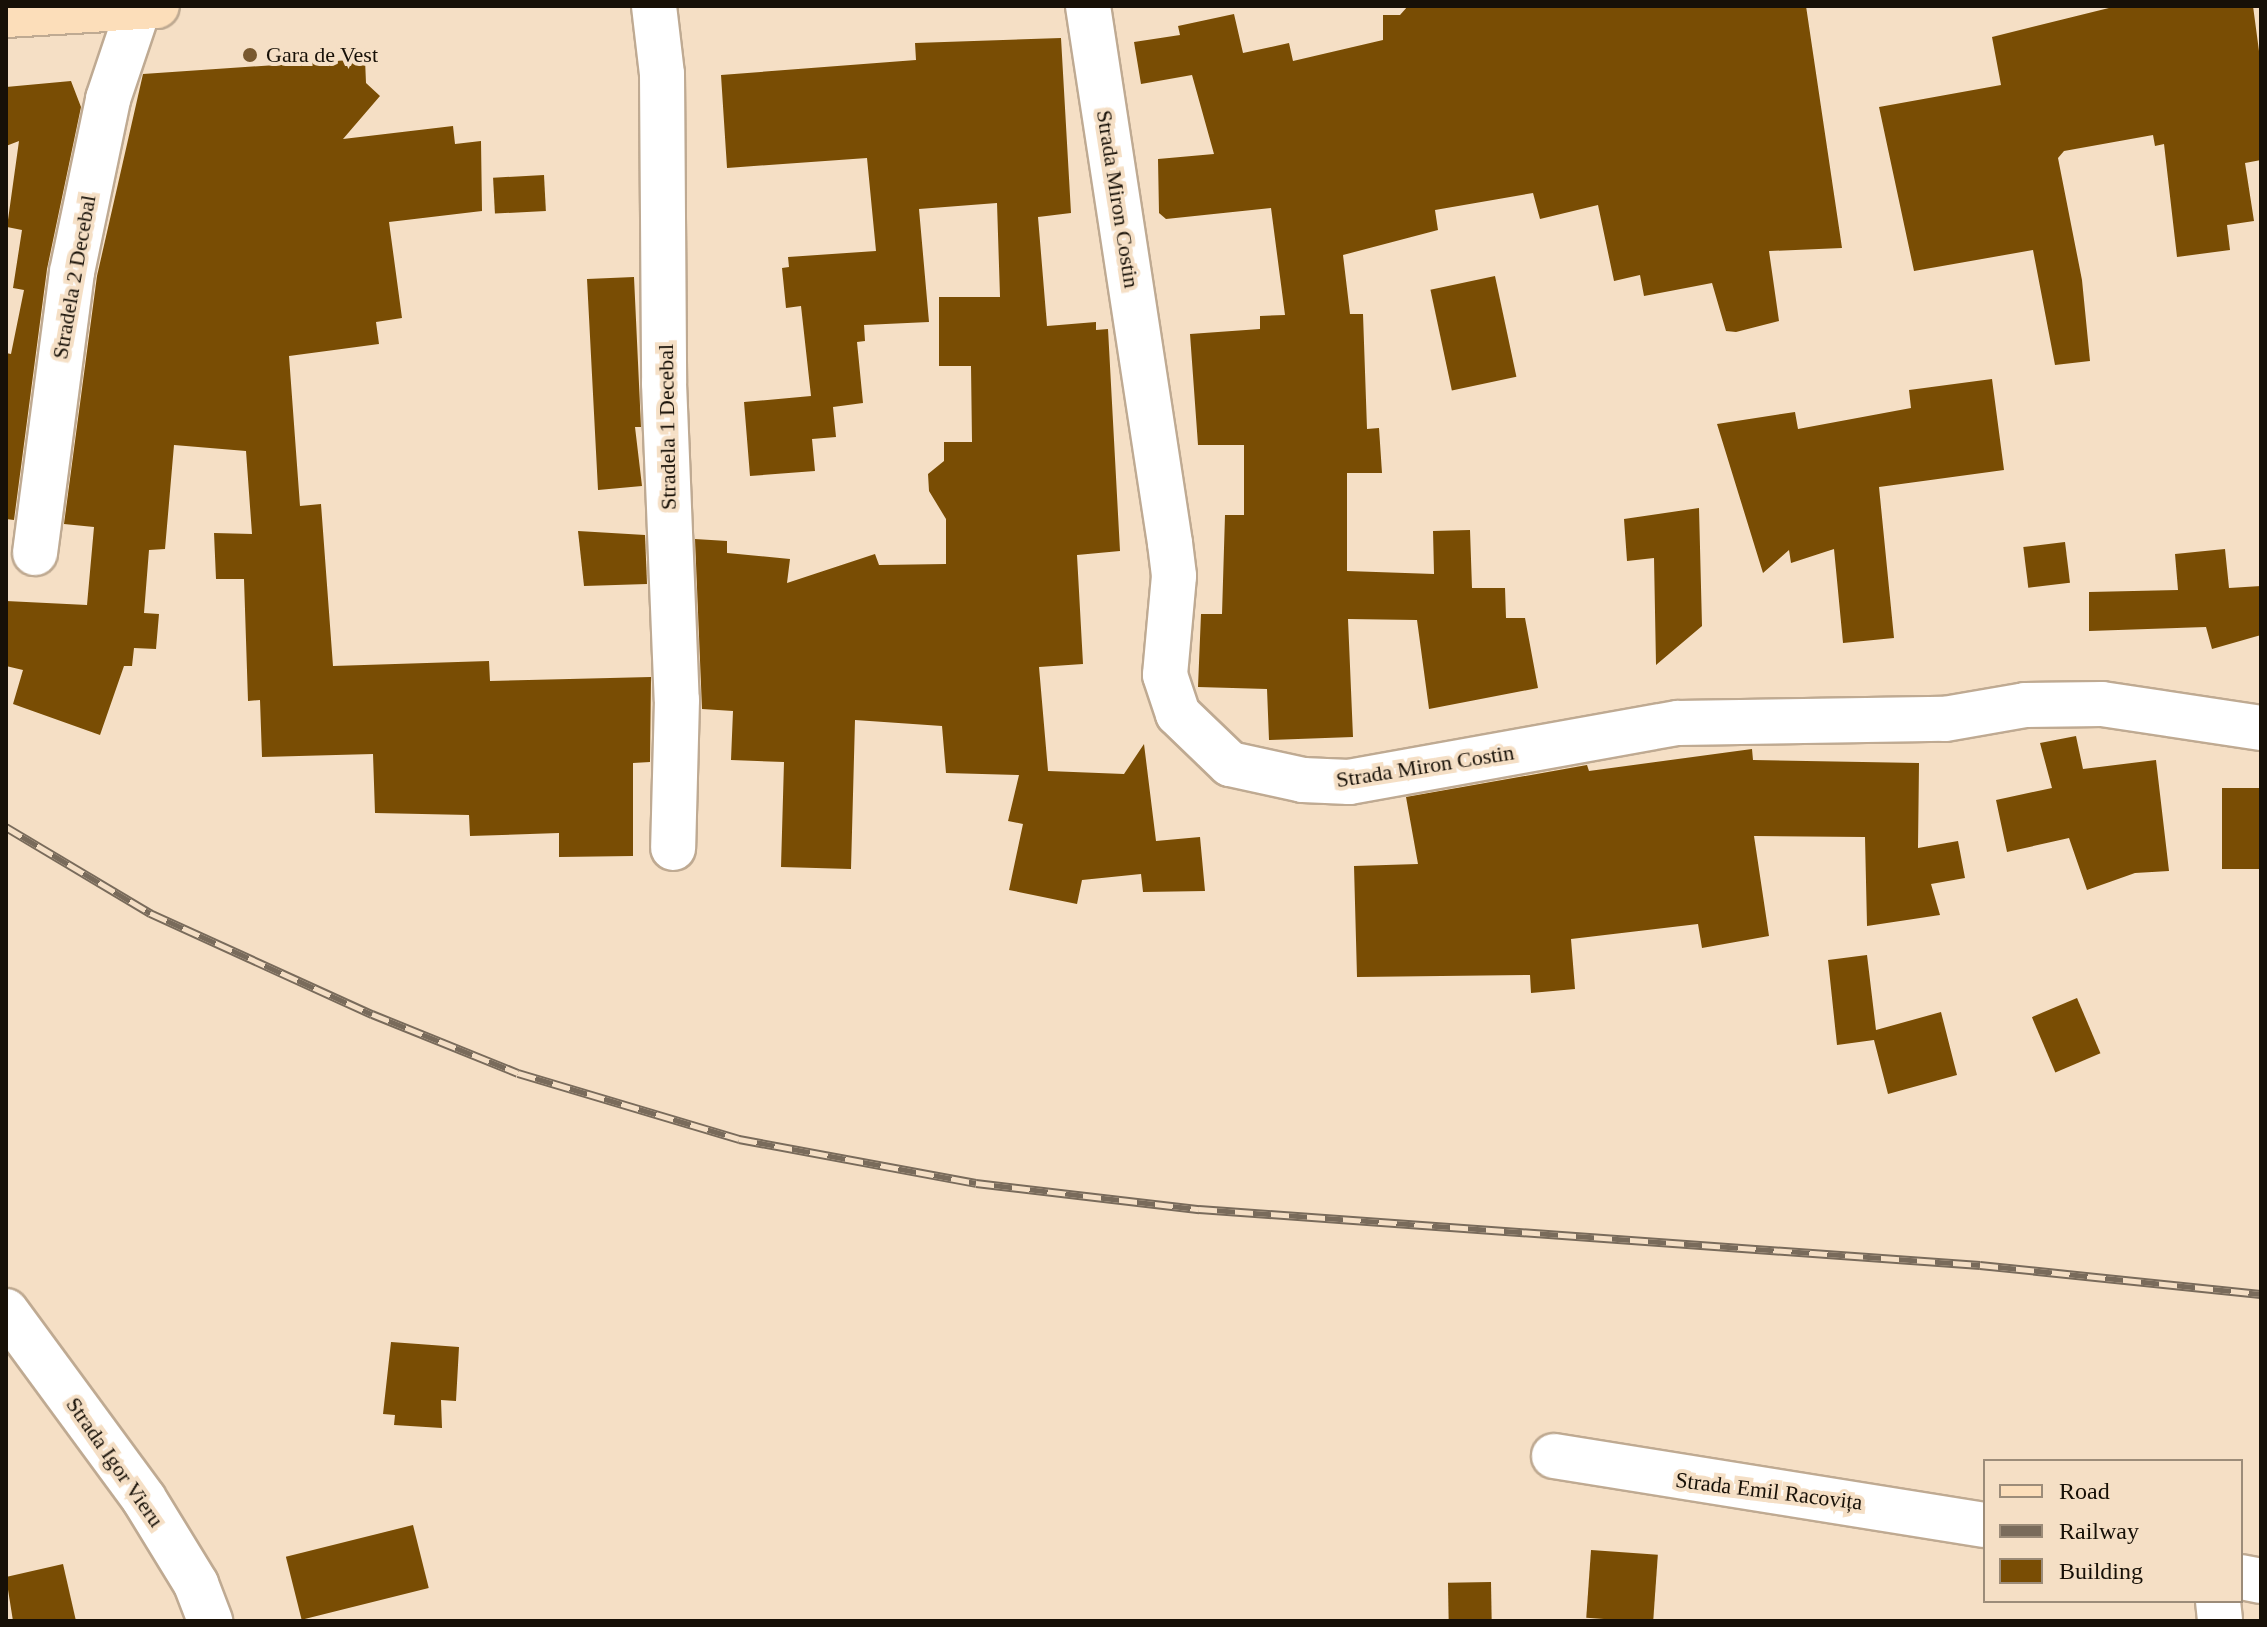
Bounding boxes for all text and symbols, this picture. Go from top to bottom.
place label: Gara de Vest [266,42,378,68]
marker: Gara de Vest [241,46,259,64]
street label: Strada Miron Costin [1091,108,1145,290]
street label: Stradela 2 Decebal [47,193,101,361]
street label: Stradela 1 Decebal [652,344,682,510]
street label: Strada Miron Costin [1334,739,1516,793]
street label: Strada Igor Vieru [60,1392,170,1532]
legend [1983,1459,2243,1603]
street label: Strada Emil Racovița [1674,1466,1864,1516]
text: Road [2059,1478,2110,1504]
text: Railway [2059,1518,2139,1544]
text: Building [2059,1558,2143,1584]

